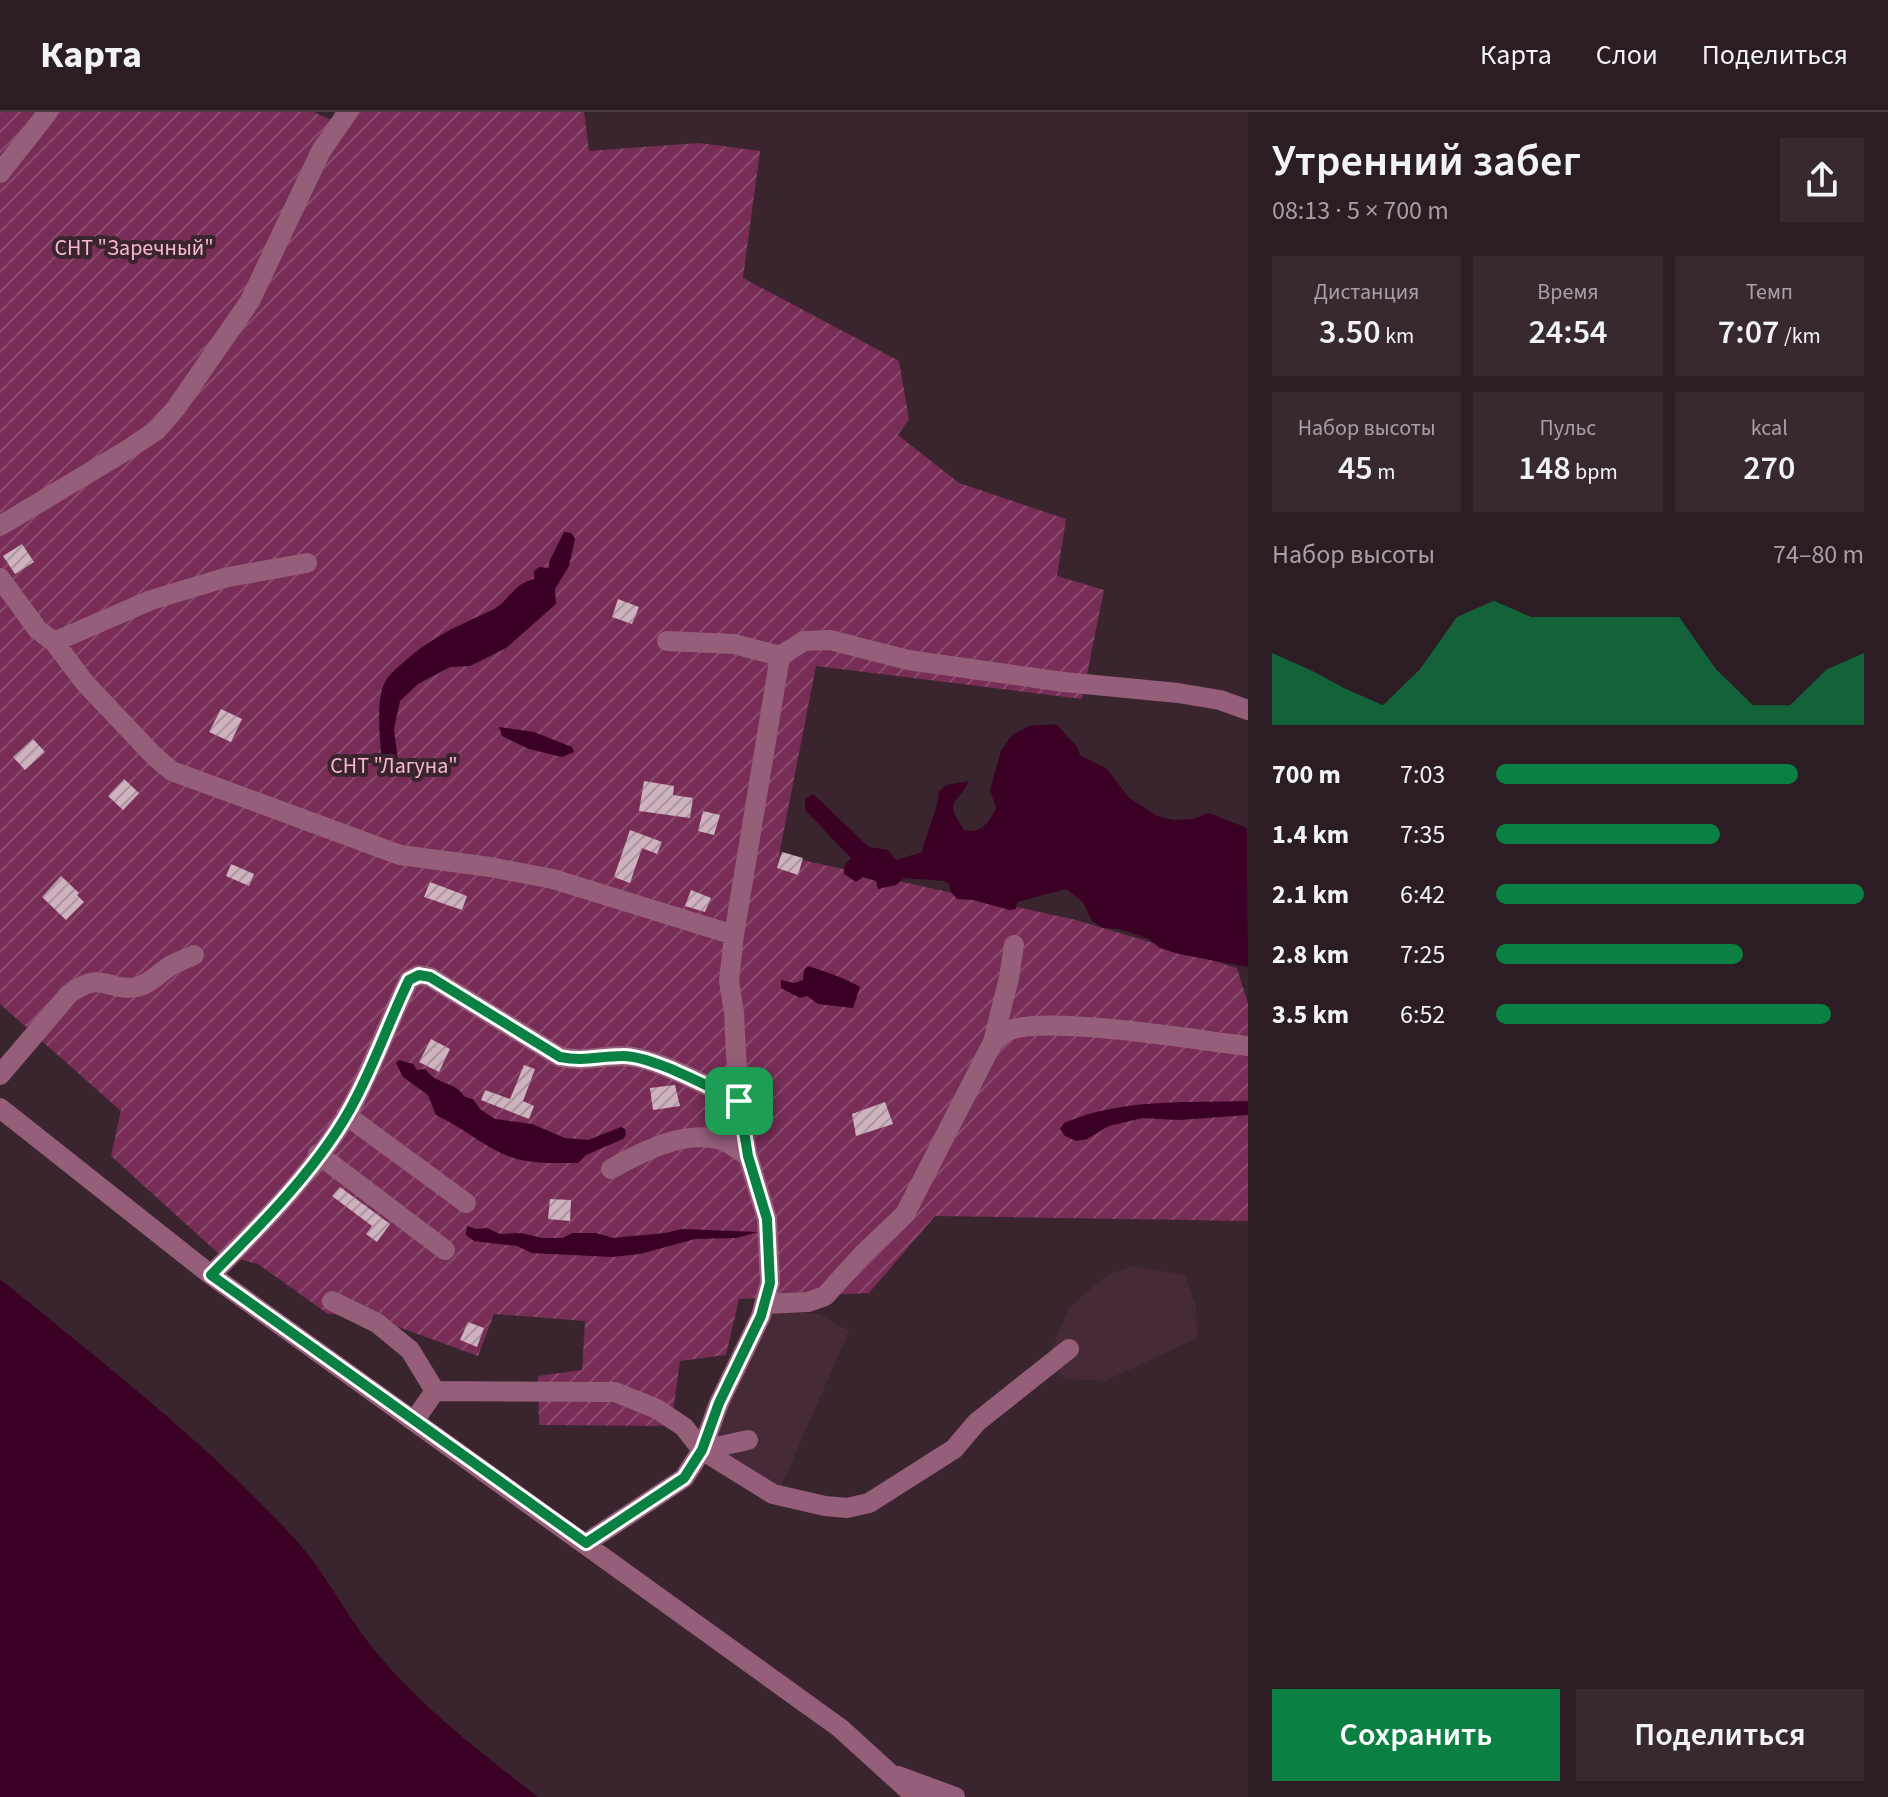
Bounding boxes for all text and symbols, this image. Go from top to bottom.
text: Карта [40,28,142,82]
text: Карта [1480,35,1552,75]
text: Слои [1596,35,1658,75]
text: Поделиться [1702,35,1848,75]
text: Утренний забег [1272,130,1581,193]
button: share [1780,138,1864,222]
text: 08:13 · 5 × 700 m [1272,192,1449,229]
park label: СНТ "Заречный" [54,232,214,264]
text: Дистанция [1314,276,1419,308]
text: Время [1537,276,1599,308]
text: Темп [1746,276,1793,308]
text: 3.50 [1319,308,1381,357]
text: 24:54 [1528,308,1608,357]
text: 7:07 [1718,308,1780,357]
text: km [1381,320,1414,352]
text: /km [1780,320,1821,352]
text: Набор высоты [1298,412,1436,444]
text: Пульс [1540,412,1596,444]
text: kcal [1751,412,1788,444]
text: 45 [1338,444,1373,493]
text: 148 [1518,444,1571,493]
text: 270 [1743,444,1795,493]
text: m [1373,456,1395,488]
text: bpm [1571,456,1618,488]
text: Набор высоты [1272,536,1435,573]
text: 74–80 m [1773,536,1864,573]
park label: СНТ "Лагуна" [330,750,458,782]
text: 700 m [1272,756,1341,793]
text: 7:03 [1400,756,1445,793]
text: 1.4 km [1272,816,1349,853]
text: 7:35 [1400,816,1445,853]
text: 2.1 km [1272,876,1349,913]
text: 6:42 [1400,876,1445,913]
text: 2.8 km [1272,936,1349,973]
text: 7:25 [1400,936,1445,973]
text: 3.5 km [1272,996,1349,1033]
text: 6:52 [1400,996,1445,1033]
pin [705,1067,773,1135]
icon: arrive [717,1079,761,1123]
button: Сохранить [1272,1689,1560,1781]
button: Поделиться [1576,1689,1864,1781]

